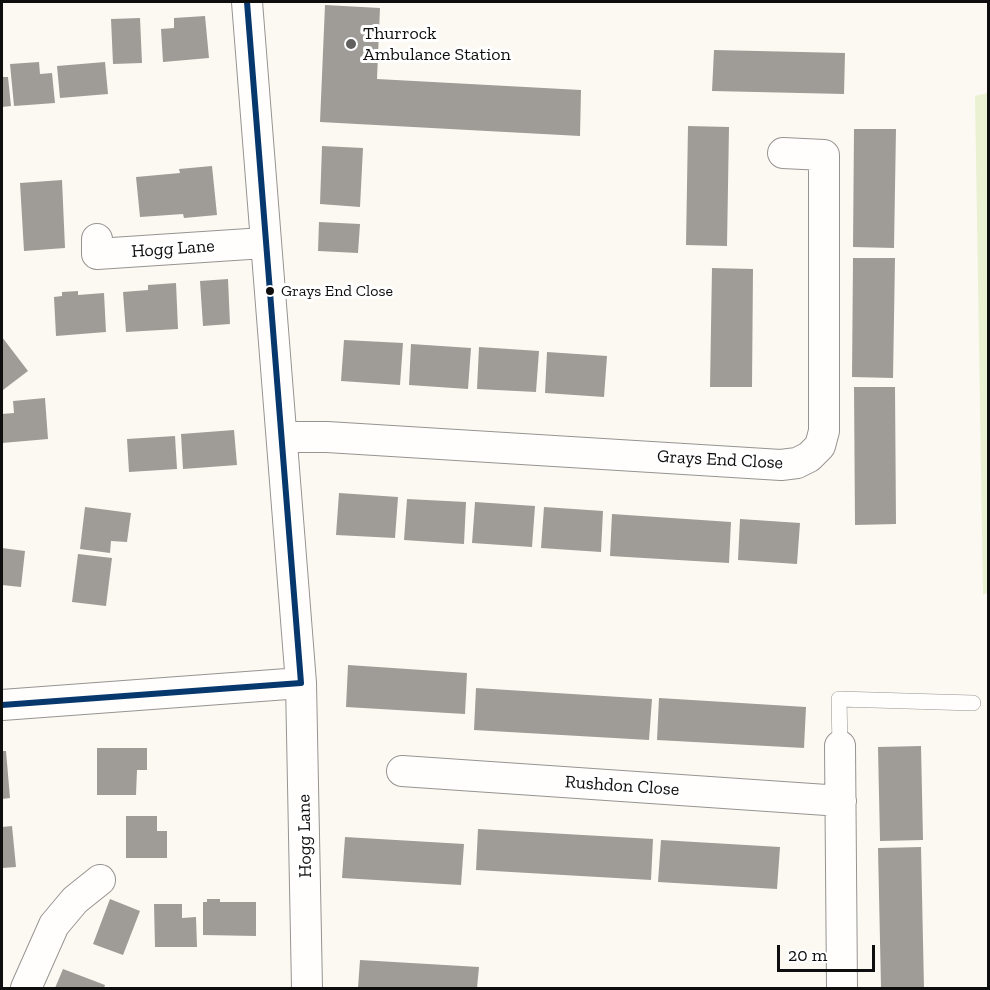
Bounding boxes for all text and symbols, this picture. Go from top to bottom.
place label: Thurrock Ambulance Station [363,23,511,66]
marker: Thurrock Ambulance Station [344,37,358,51]
street label: Hogg Lane [131,235,215,263]
place label: Grays End Close [281,281,393,301]
marker: Grays End Close [264,285,276,297]
street label: Grays End Close [656,446,784,474]
street label: Rushdon Close [564,771,680,801]
street label: Hogg Lane [293,794,317,878]
scale bar [780,933,878,971]
text: 20 m [788,944,827,966]

